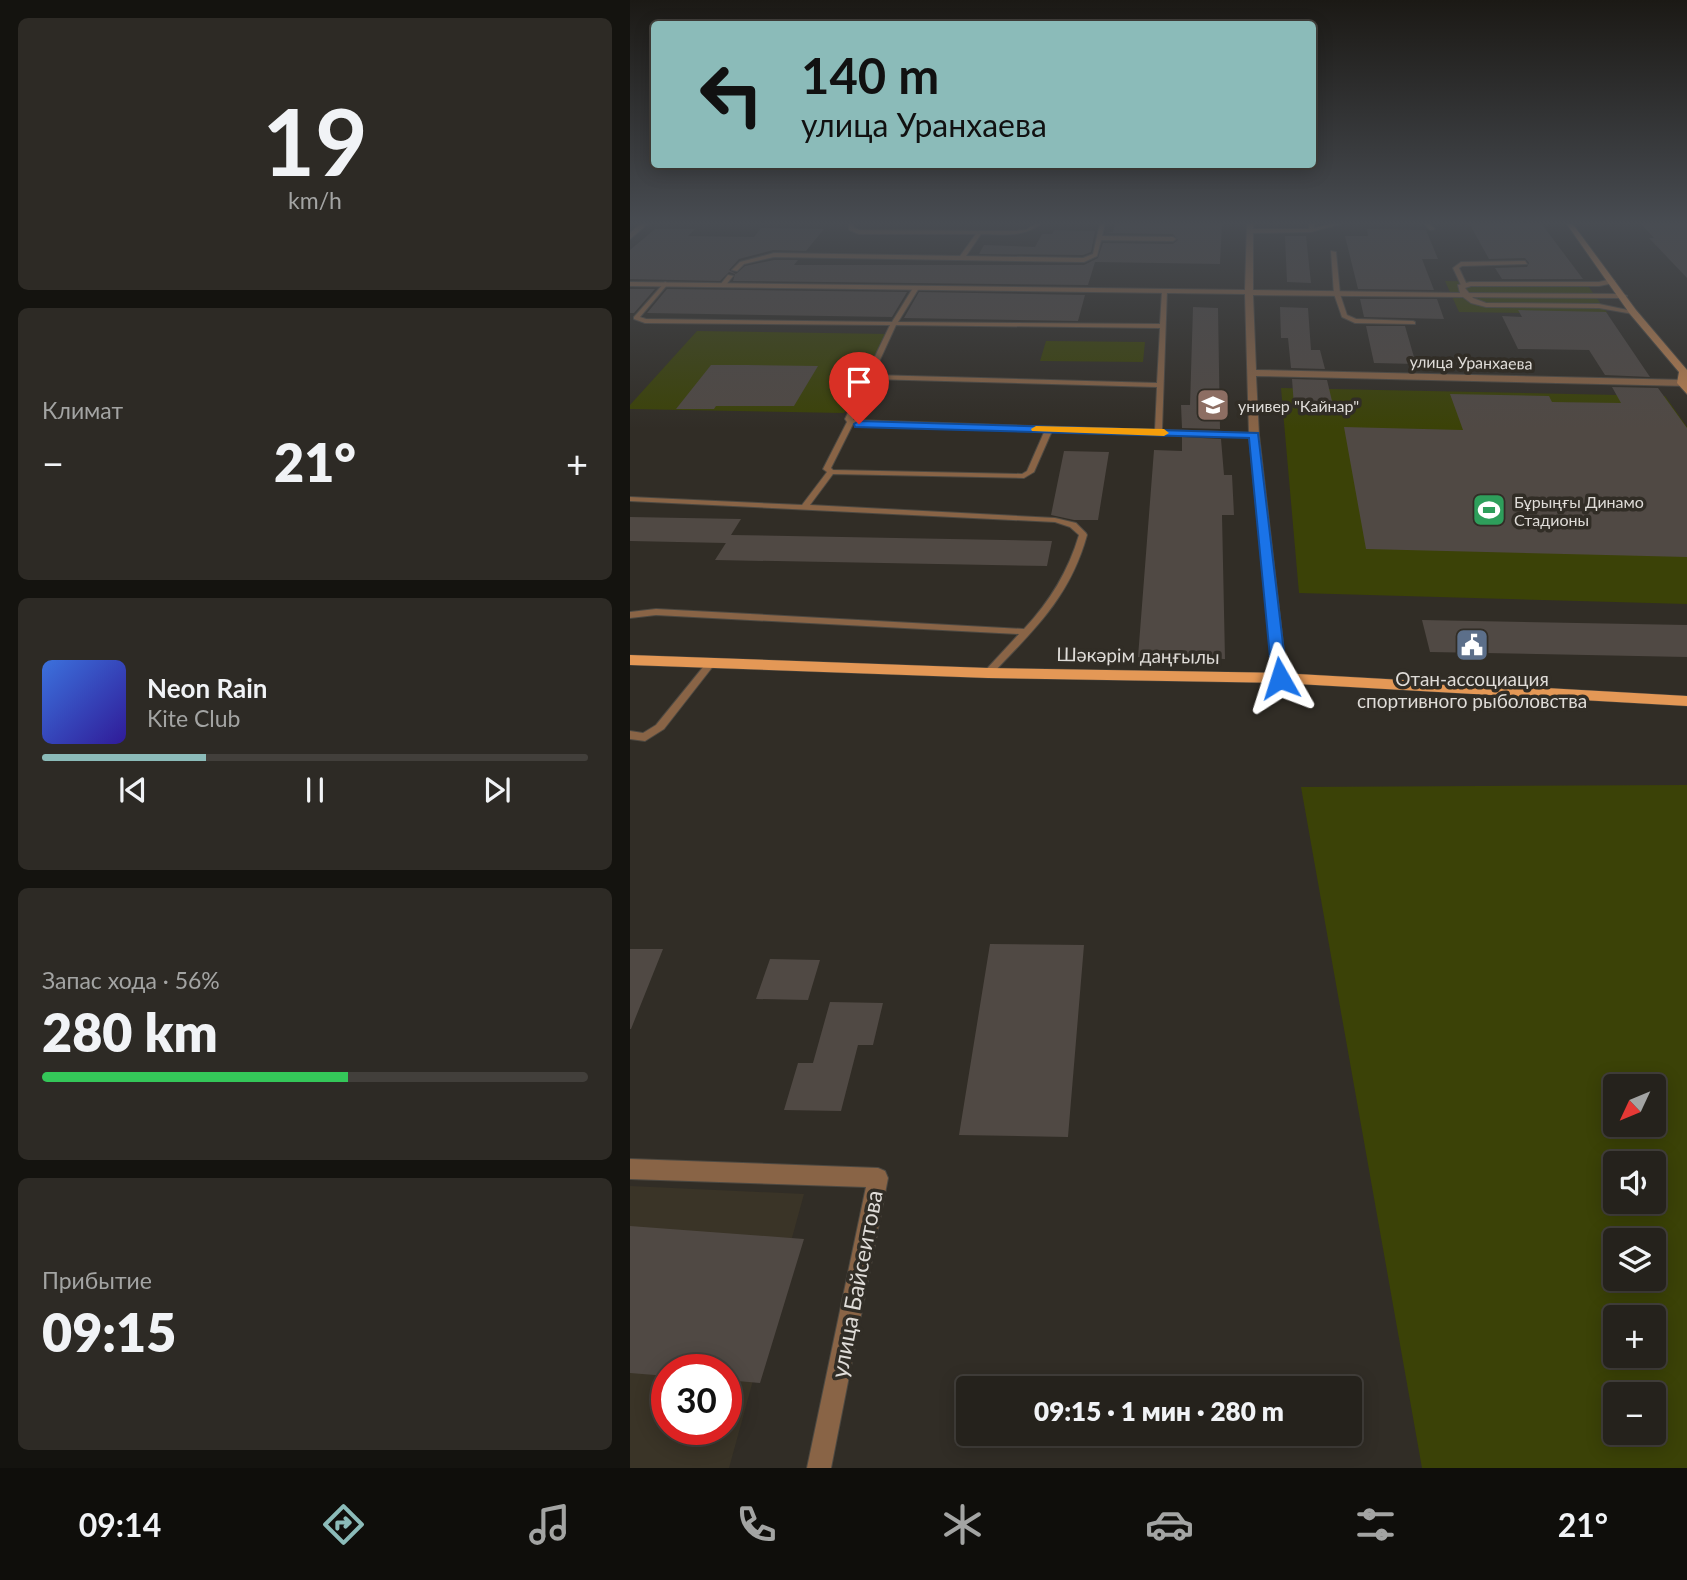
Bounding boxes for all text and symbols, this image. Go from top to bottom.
text: 140 m [801,46,939,104]
icon: left [686,49,777,140]
text: 19 [262,86,368,195]
text: улица Уранхаева [801,105,1047,144]
text: km/h [288,186,342,214]
street label: улица Уранхаева [1409,351,1533,373]
pin [829,352,889,424]
icon: arrive [840,363,878,401]
school or university icon: универ "Кайнар" [1194,386,1232,424]
text: Климат [42,396,123,424]
place label: универ "Кайнар" [1238,396,1359,415]
text: 21° [274,431,356,493]
text: − [42,440,64,486]
text: + [566,440,588,486]
sports icon: Бұрыңғы Динамо Стадионы [1470,491,1508,529]
place label: Бұрыңғы Динамо Стадионы [1514,492,1644,529]
public building icon: Отан-ассоциация спортивного рыболовства [1453,626,1491,664]
position arrow [1243,641,1317,715]
street label: Шәкәрім даңғылы [1056,642,1220,668]
place label: Отан-ассоциация спортивного рыболовства [1357,667,1587,712]
text: Neon Rain [147,672,267,704]
text: Kite Club [147,704,240,732]
icon: previous [114,771,152,809]
icon: pause [296,771,334,809]
icon: next [478,771,516,809]
text: Запас хода · 56% [42,966,220,994]
text: 280 km [42,1001,218,1063]
north arrow [1603,1074,1666,1138]
map controls [1603,1074,1666,1445]
button: sound [1603,1151,1666,1214]
street label: улица Байсеитова [824,1188,888,1380]
button: layers [1603,1228,1666,1291]
text: Прибытие [42,1266,152,1294]
text: 09:15 [42,1301,176,1363]
button: + [1603,1305,1666,1368]
speed limit sign: 30 [651,1354,742,1445]
button: − [1603,1382,1666,1445]
text: 09:15 · 1 мин · 280 m [1034,1395,1284,1427]
icon: directions [319,1500,368,1549]
icon: music [525,1500,574,1549]
icon: phone [732,1500,781,1549]
icon: climate [938,1500,987,1549]
icon: car [1145,1500,1194,1549]
icon: filters [1351,1500,1400,1549]
text: 09:14 [79,1505,161,1544]
text: 21° [1558,1505,1608,1544]

